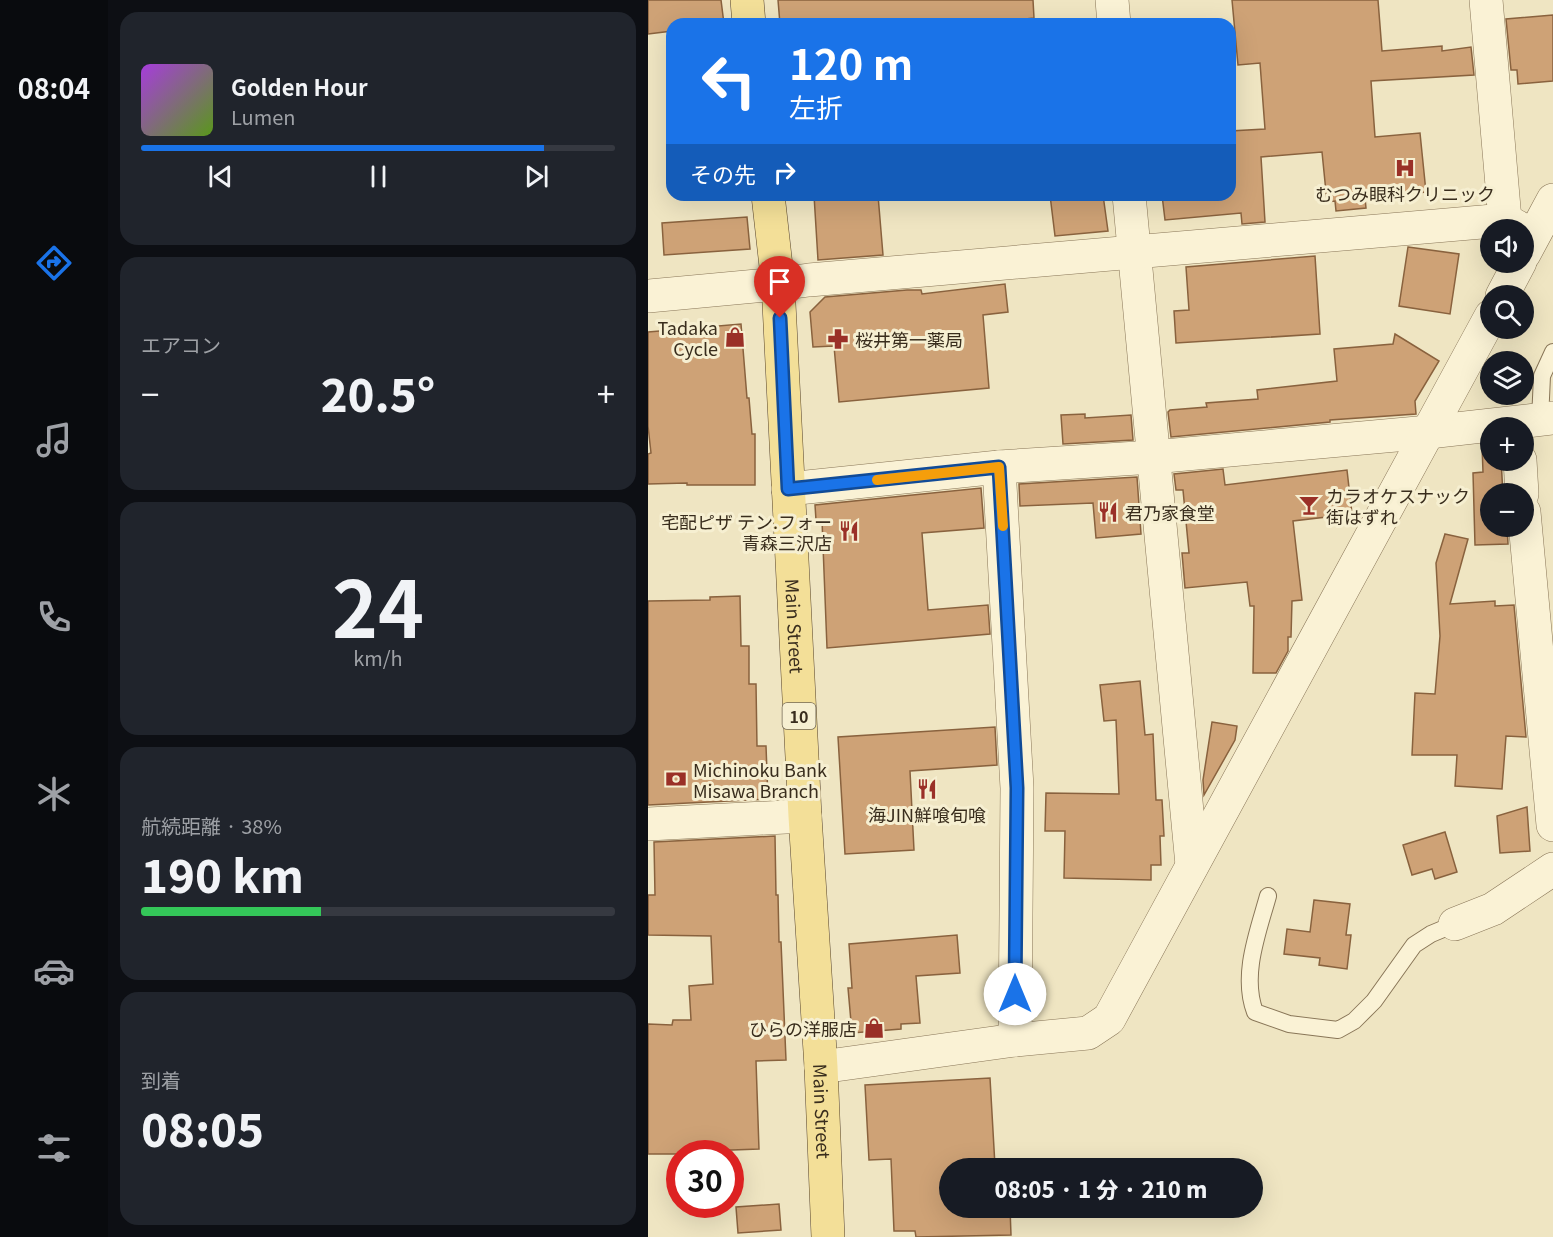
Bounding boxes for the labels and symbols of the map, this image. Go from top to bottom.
hospital icon: むつみ眼科クリニック [1393,156,1417,180]
place label: むつみ眼科クリニック [1315,180,1495,206]
pin [754,256,805,318]
place label: Tadaka Cycle [657,314,718,361]
shop icon: Tadaka Cycle [723,325,747,349]
place label: 桜井第一薬局 [855,326,963,352]
pharmacy icon: 桜井第一薬局 [826,327,850,351]
place label: カラオケスナック 街はずれ [1326,482,1470,529]
bar icon: カラオケスナック 街はずれ [1297,493,1321,517]
place label: 君乃家食堂 [1125,499,1215,525]
restaurant icon: 君乃家食堂 [1096,500,1120,524]
place label: 宅配ピザ テン.フォー 青森三沢店 [661,508,832,555]
restaurant icon: 宅配ピザ テン.フォー 青森三沢店 [837,519,861,543]
street label: Main Street [780,578,811,674]
road number: 10 [782,703,816,729]
place label: Michinoku Bank Misawa Branch [693,756,827,803]
bank icon: Michinoku Bank Misawa Branch [664,767,688,791]
restaurant icon: 海JIN鮮喰旬喰 [915,777,939,801]
place label: 海JIN鮮喰旬喰 [868,801,986,827]
position arrow [983,962,1047,1026]
place label: ひらの洋服店 [749,1015,857,1041]
shop icon: ひらの洋服店 [862,1016,886,1040]
street label: Main Street [808,1063,838,1159]
speed limit sign: 30 [666,1140,744,1218]

